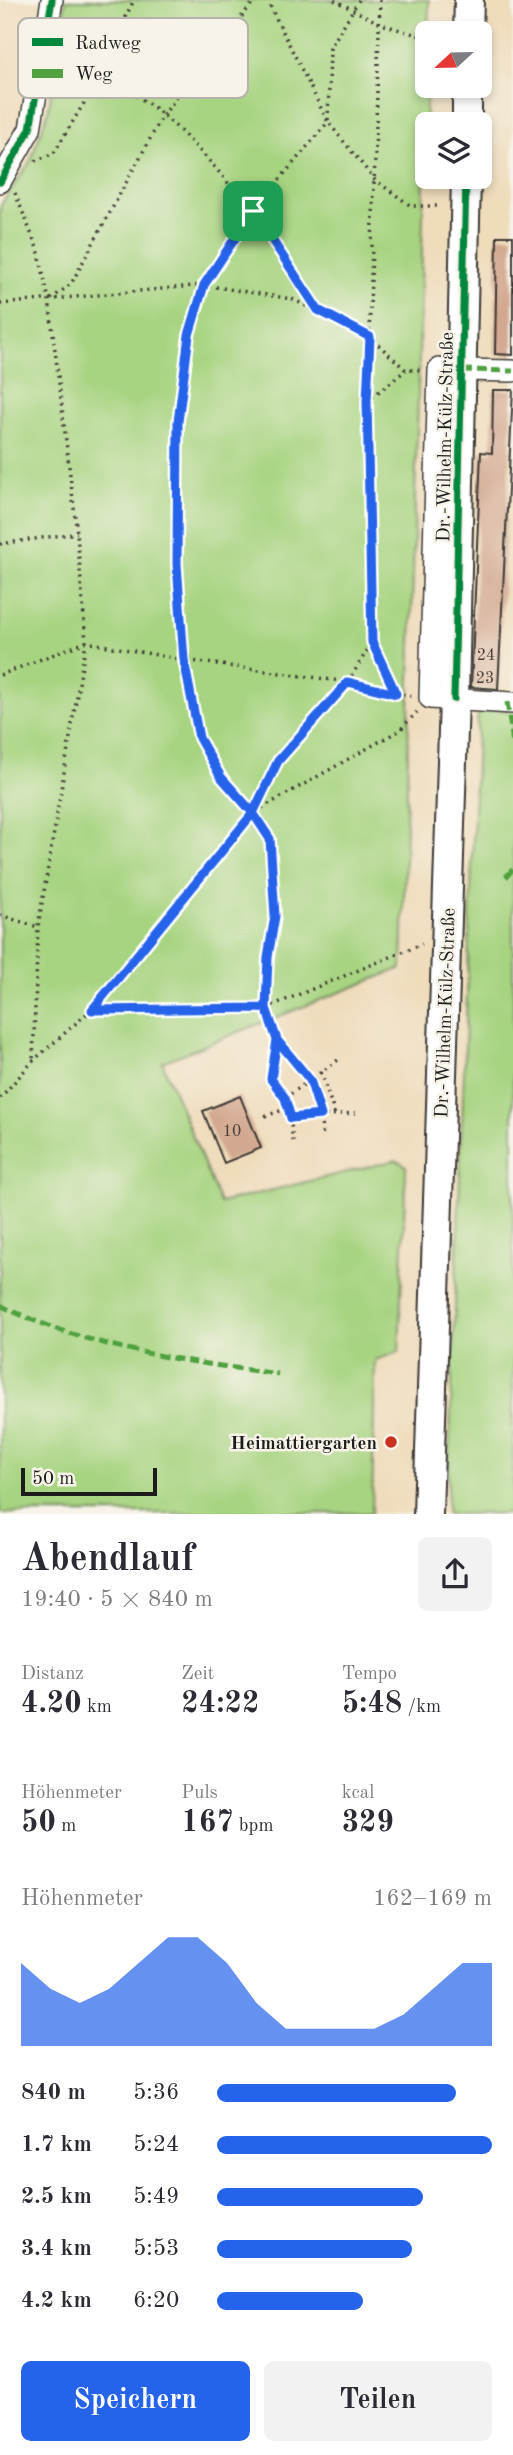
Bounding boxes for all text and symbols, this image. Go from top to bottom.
legend [18,18,248,98]
north arrow [415,21,492,98]
map controls [415,21,492,189]
text: Radweg [75,35,141,54]
text: Weg [75,66,113,85]
button: layers [415,112,492,189]
pin [223,181,283,241]
icon: arrive [234,192,272,230]
street label: Dr.-Wilhelm-Külz-Straße [435,332,458,542]
house number: 24 [477,648,495,664]
house number: 23 [476,671,494,687]
street label: Dr.-Wilhelm-Külz-Straße [433,908,460,1119]
house number: 10 [223,1124,241,1140]
marker: Heimattiergarten [383,1434,399,1450]
place label: Heimattiergarten [230,1435,377,1454]
scale bar [21,1464,158,1496]
text: 50 m [32,1470,74,1489]
button: share [418,1537,492,1611]
text: Abendlauf [21,1541,194,1579]
text: 19:40 · 5 × 840 m [21,1588,213,1611]
text: Distanz [21,1665,84,1684]
text: Zeit [181,1665,214,1684]
text: Tempo [342,1665,397,1684]
text: 4.20 [21,1689,82,1719]
text: 24:22 [181,1689,259,1719]
text: 5:48 [342,1689,402,1719]
text: km [82,1698,112,1717]
text: /km [402,1698,441,1717]
text: Höhenmeter [21,1784,122,1803]
text: Puls [181,1784,218,1803]
text: kcal [342,1784,374,1803]
text: 50 [21,1808,56,1838]
text: 167 [181,1808,234,1838]
text: 329 [342,1808,394,1838]
text: m [56,1817,76,1836]
text: bpm [234,1817,274,1836]
text: Höhenmeter [21,1887,143,1910]
text: 162–169 m [373,1887,492,1910]
text: 840 m [21,2081,86,2104]
text: 5:36 [133,2081,179,2104]
text: 1.7 km [21,2133,92,2156]
text: 5:24 [133,2133,179,2156]
text: 2.5 km [21,2185,92,2208]
text: 5:49 [133,2185,179,2208]
text: 3.4 km [21,2237,92,2260]
text: 5:53 [133,2237,179,2260]
text: 4.2 km [21,2289,92,2312]
text: 6:20 [133,2289,179,2312]
button: Speichern [21,2361,250,2441]
button: Teilen [264,2361,492,2441]

